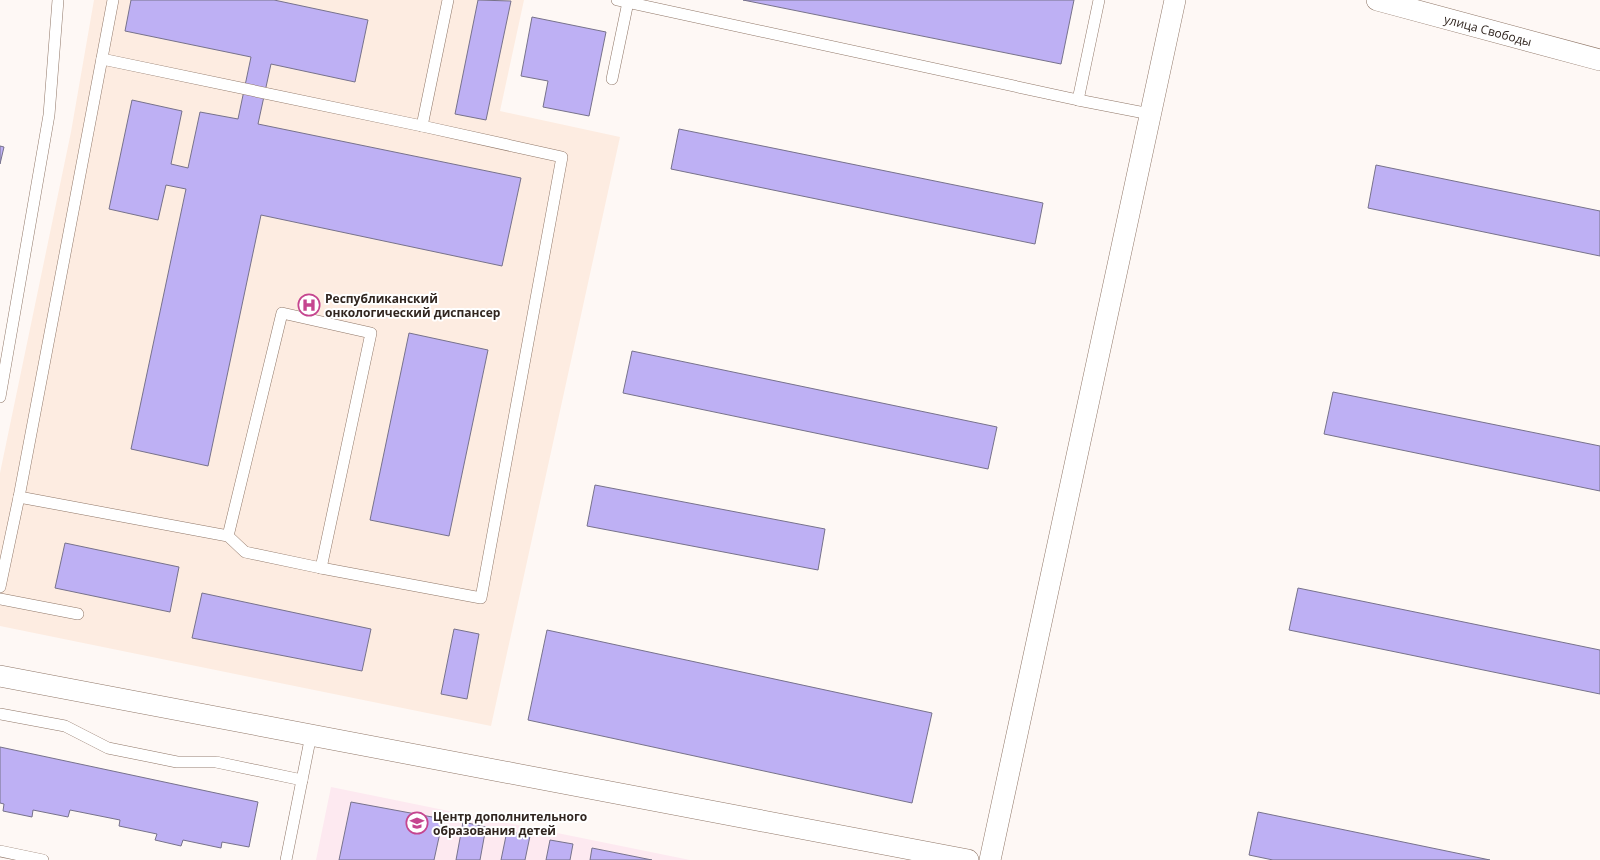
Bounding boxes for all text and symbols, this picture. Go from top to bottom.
street label: улица Свободы [1442,10,1534,50]
place label: Республиканский онкологический диспансер [325,290,501,321]
hospital icon: Республиканский онкологический диспансер [297,293,321,317]
place label: Центр дополнительного образования детей [433,808,587,839]
school or university icon: Центр дополнительного образования детей [405,811,429,835]

